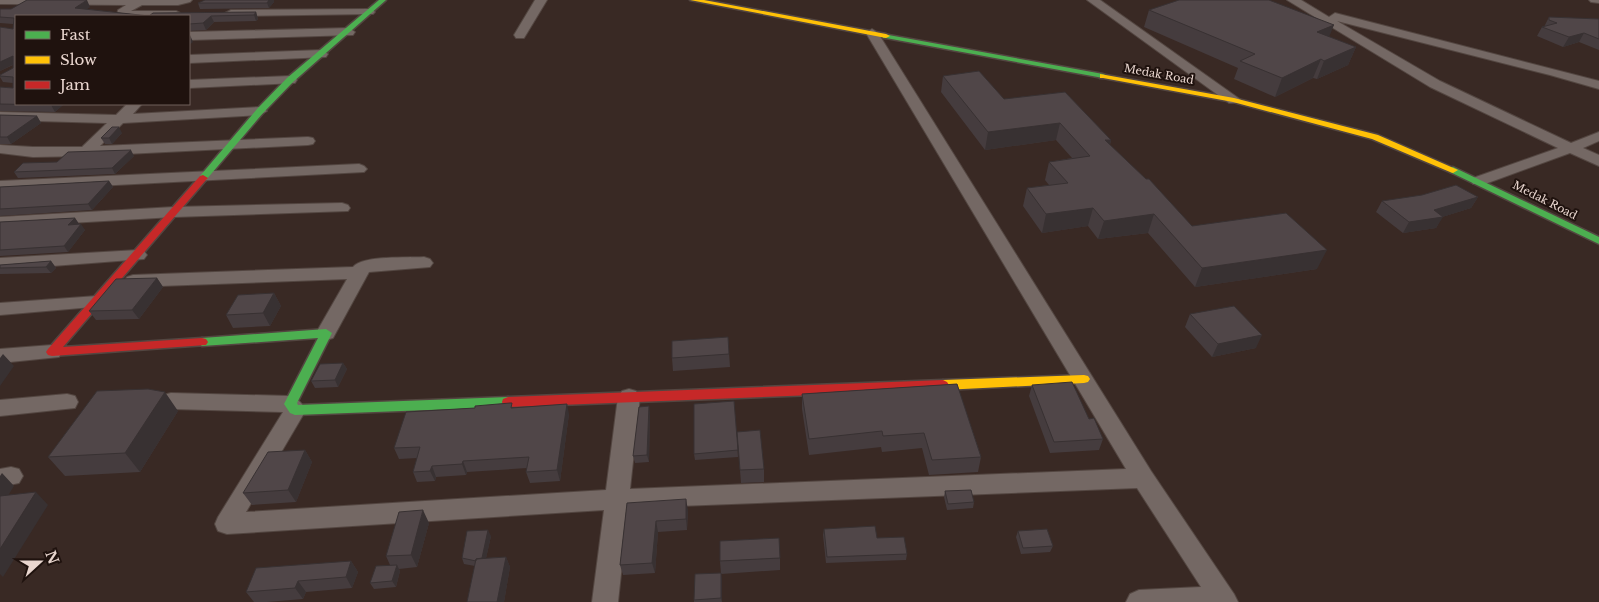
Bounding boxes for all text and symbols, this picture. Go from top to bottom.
legend [15,15,190,105]
text: Fast [60,25,91,44]
text: Slow [60,50,97,69]
street label: Medak Road [1123,61,1196,87]
text: Jam [58,75,90,94]
street label: Medak Road [1510,178,1580,223]
north arrow [15,537,65,587]
text: N [41,548,63,567]

